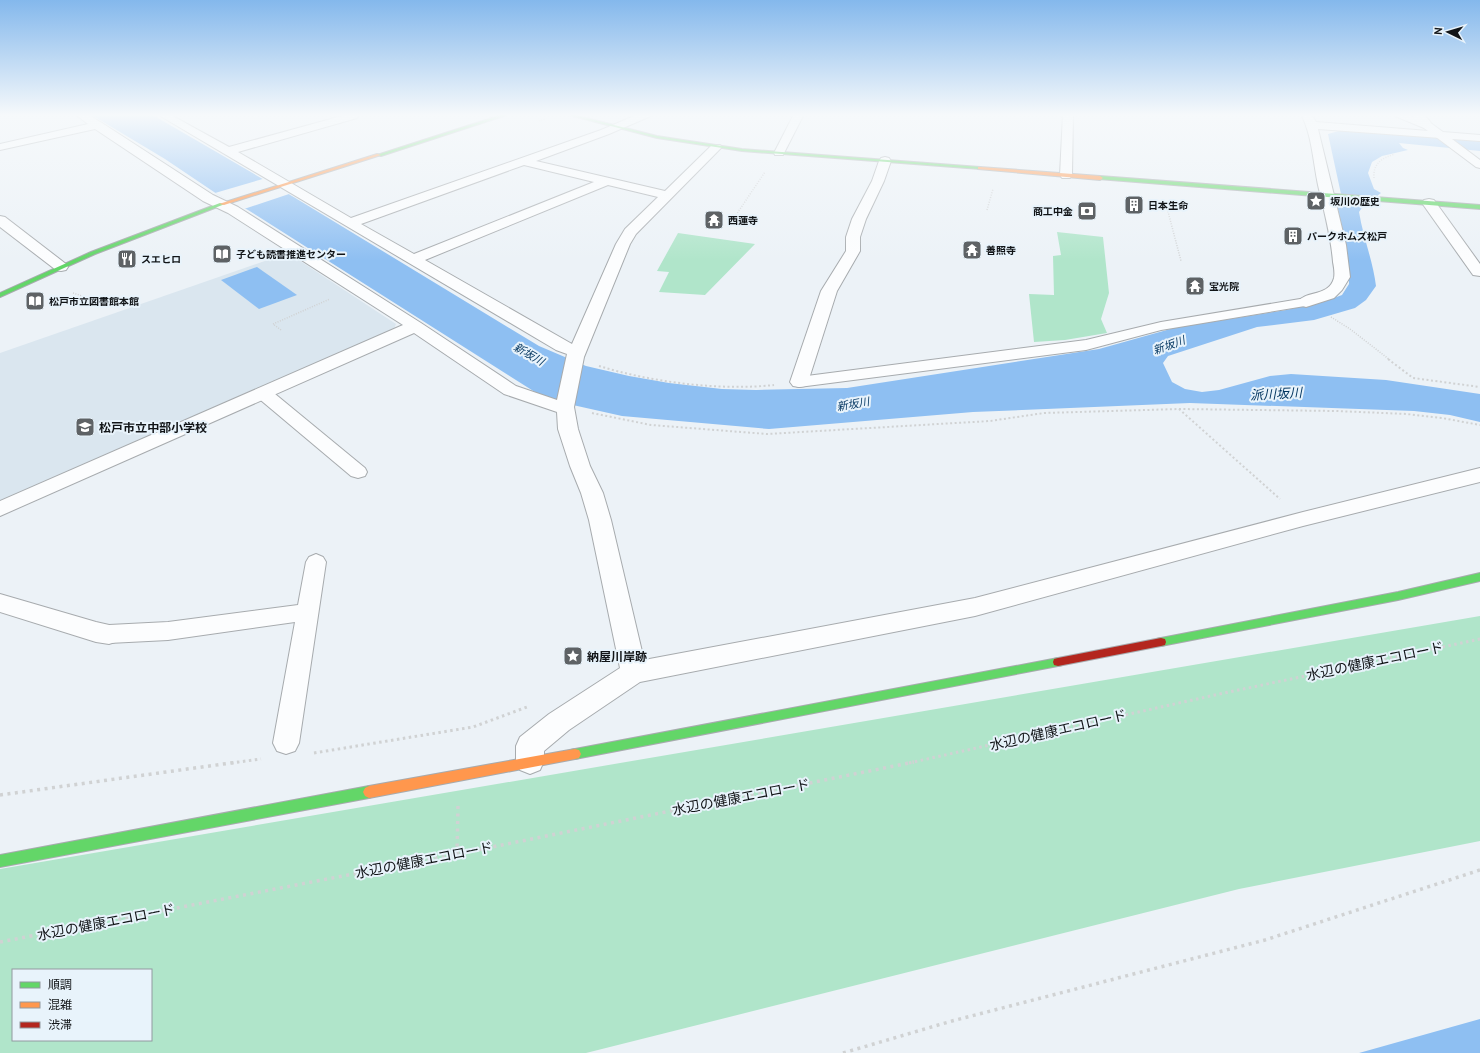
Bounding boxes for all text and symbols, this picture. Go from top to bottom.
north arrow [1428,12,1468,52]
text: N [1431,27,1445,35]
place icon: 坂川の歴史 [1305,190,1327,212]
building icon: 日本生命 [1123,194,1145,216]
place label: 坂川の歴史 [1330,195,1380,208]
place label: 日本生命 [1148,199,1189,212]
bank icon: 商工中金 [1076,200,1098,222]
place label: 商工中金 [1033,205,1073,218]
temple icon: 西蓮寺 [703,209,725,231]
place label: 西蓮寺 [728,214,758,227]
building icon: パークホムズ松戸 [1282,225,1304,247]
place label: パークホムズ松戸 [1307,230,1387,243]
temple icon: 善照寺 [961,239,983,261]
library icon: 子ども読書推進センター [211,243,233,265]
place label: 善照寺 [986,244,1016,257]
restaurant icon: スエヒロ [116,248,138,270]
place label: 子ども読書推進センター [236,248,346,261]
place label: スエヒロ [141,253,181,266]
temple icon: 宝光院 [1184,275,1206,297]
place label: 宝光院 [1209,280,1239,293]
library icon: 松戸市立図書館本館 [24,290,46,312]
place label: 松戸市立図書館本館 [49,295,139,308]
water label: 新坂川 [1151,332,1188,357]
water label: 新坂川 [511,340,548,369]
water label: 派川坂川 [1250,384,1304,404]
water label: 新坂川 [836,394,871,414]
school or university icon: 松戸市立中部小学校 [74,416,96,438]
place label: 松戸市立中部小学校 [99,420,207,435]
street label: 水辺の健康エコロード [1305,638,1445,684]
place icon: 納屋川岸跡 [562,645,584,667]
place label: 納屋川岸跡 [587,649,647,664]
street label: 水辺の健康エコロード [988,705,1128,755]
street label: 水辺の健康エコロード [671,775,811,819]
street label: 水辺の健康エコロード [354,838,494,882]
street label: 水辺の健康エコロード [36,900,176,944]
legend [12,969,152,1041]
text: 順調 [48,977,72,992]
text: 混雑 [48,997,72,1012]
text: 渋滞 [48,1017,72,1032]

